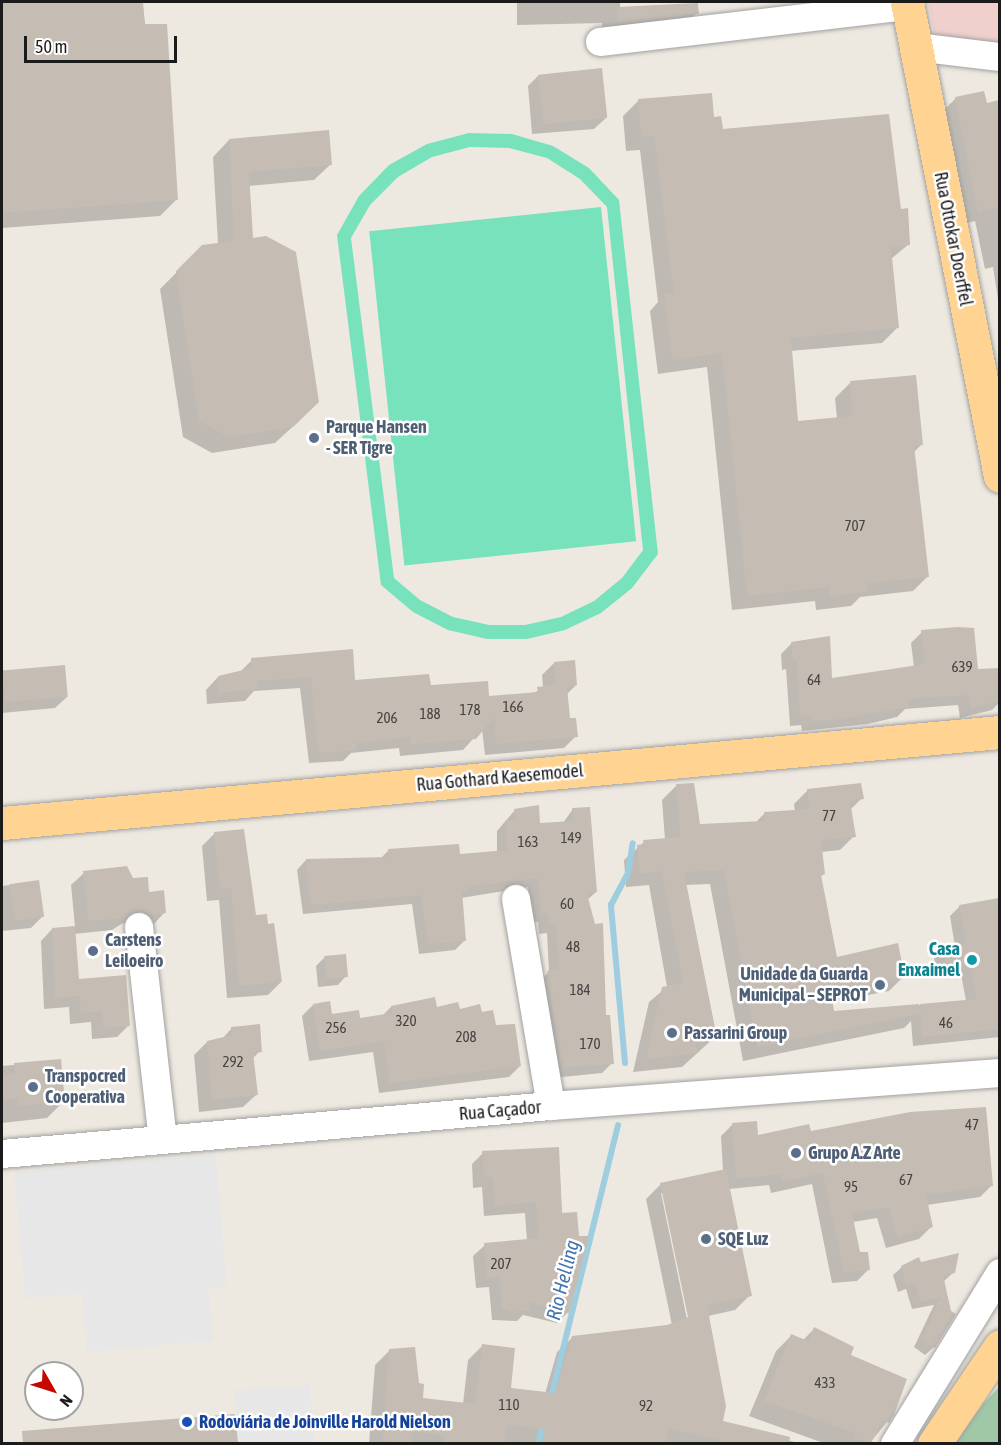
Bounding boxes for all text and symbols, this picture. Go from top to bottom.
scale bar [27,24,180,62]
text: 50 m [35,36,67,57]
street label: Rua Ottokar Doerffel [929,170,977,308]
place label: Parque Hansen - SER Tigre [326,417,427,460]
marker: Parque Hansen - SER Tigre [307,431,321,445]
house number: 707 [844,517,866,535]
house number: 639 [951,658,973,676]
house number: 64 [807,671,821,689]
house number: 166 [502,698,524,716]
house number: 178 [459,701,481,719]
house number: 188 [419,705,441,723]
house number: 206 [376,709,398,727]
street label: Rua Gothard Kaesemodel [416,760,584,796]
house number: 77 [822,807,836,825]
house number: 149 [560,829,582,847]
house number: 163 [517,833,539,851]
house number: 60 [560,895,574,913]
place label: Carstens Leiloeiro [105,930,163,972]
house number: 48 [566,938,580,956]
place label: Casa Enxaimel [898,939,960,982]
marker: Carstens Leiloeiro [86,944,100,958]
marker: Casa Enxaimel [965,953,979,967]
place label: Unidade da Guarda Municipal – SEPROT [739,964,868,1006]
marker: Unidade da Guarda Municipal – SEPROT [873,978,887,992]
house number: 184 [569,981,591,999]
house number: 320 [395,1012,417,1030]
house number: 46 [939,1014,953,1032]
house number: 256 [325,1019,347,1037]
place label: Passarini Group [684,1022,787,1044]
marker: Passarini Group [665,1026,679,1040]
house number: 208 [455,1028,477,1046]
house number: 170 [579,1035,601,1053]
house number: 292 [222,1053,244,1071]
place label: Transpocred Cooperativa [45,1066,126,1108]
marker: Transpocred Cooperativa [26,1080,40,1094]
street label: Rua Caçador [458,1097,542,1125]
house number: 47 [965,1116,979,1134]
place label: Grupo A.Z Arte [808,1142,901,1164]
marker: Grupo A.Z Arte [789,1146,803,1160]
house number: 67 [899,1171,913,1189]
house number: 95 [844,1178,858,1196]
place label: SQE Luz [718,1228,768,1250]
marker: SQE Luz [699,1232,713,1246]
water label: Rio Helling [540,1237,584,1323]
house number: 207 [490,1255,512,1273]
north arrow [24,1361,84,1421]
house number: 433 [814,1374,836,1392]
text: N [56,1392,76,1410]
house number: 110 [498,1396,520,1414]
house number: 92 [639,1397,653,1415]
place label: Rodoviária de Joinville Harold Nielson [199,1411,451,1433]
marker: Rodoviária de Joinville Harold Nielson [180,1415,194,1429]

